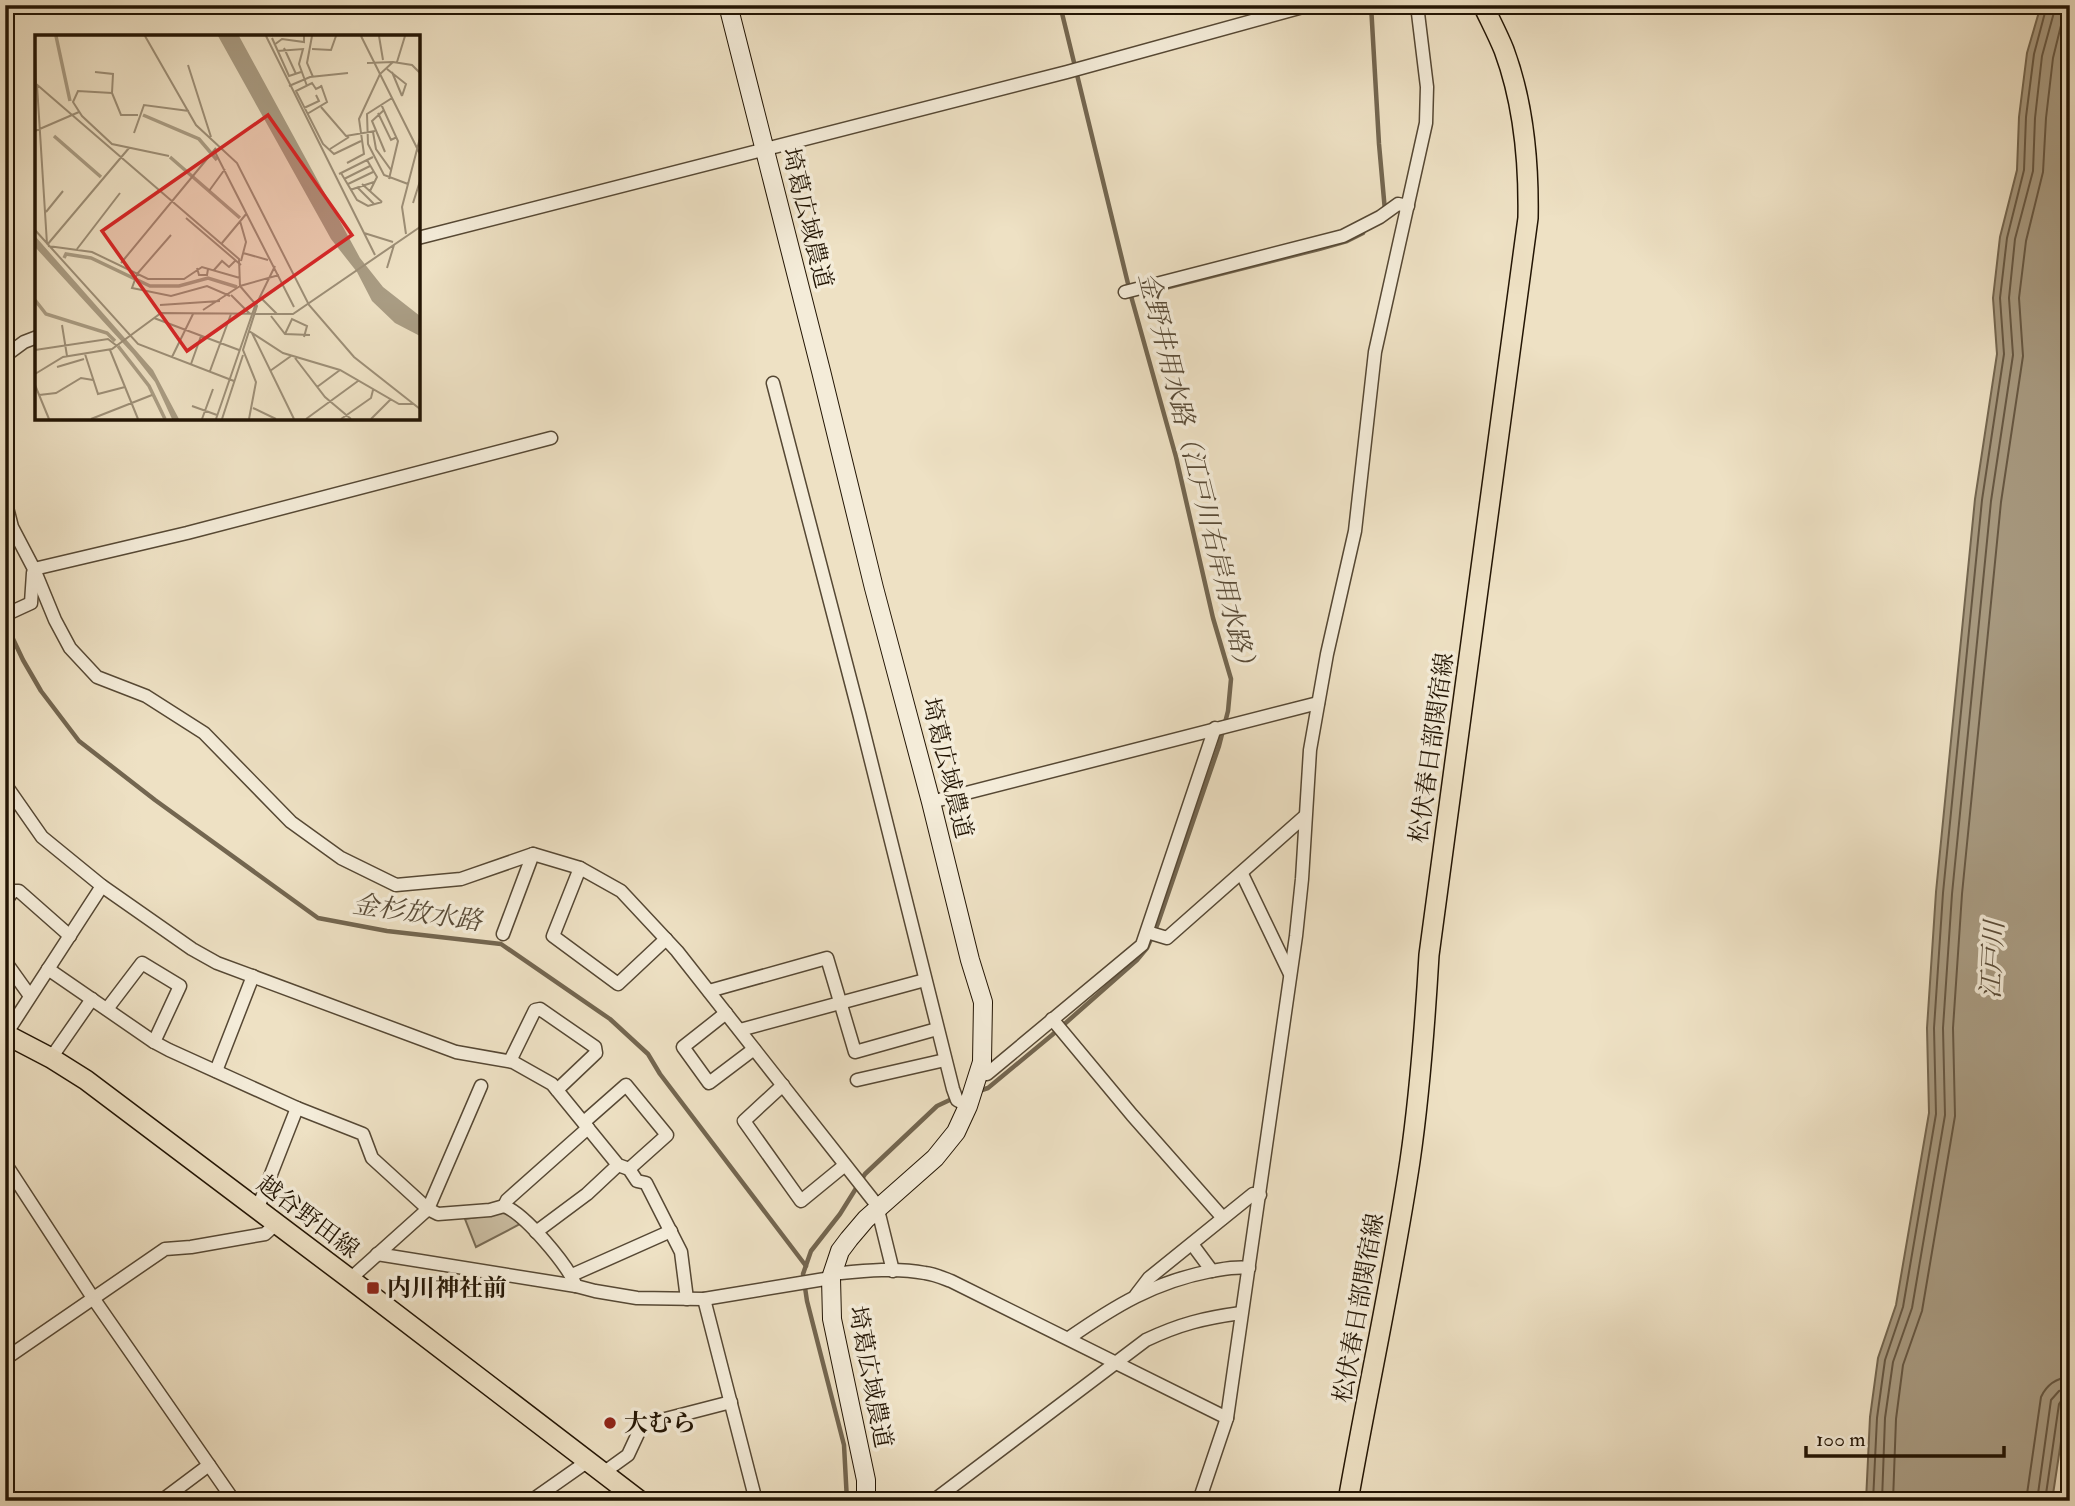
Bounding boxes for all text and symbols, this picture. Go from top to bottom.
inset map [35,35,420,420]
street label: 埼葛広域農道 [775,144,839,292]
water label: 金野井用水路（江戸川右岸用水路） [1131,269,1263,681]
street label: 松伏春日部関宿線 [1403,651,1461,845]
street label: 埼葛広域農道 [915,694,979,842]
water label: 金杉放水路 [350,888,486,938]
water label: 江戸川 [1975,917,2011,1000]
street label: 越谷野田線 [251,1169,365,1265]
street label: 松伏春日部関宿線 [1327,1211,1391,1405]
place label: 内川神社前 [387,1273,507,1304]
marker: 内川神社前 [365,1280,381,1296]
street label: 埼葛広域農道 [841,1303,899,1451]
place label: 大むら [624,1408,696,1439]
marker: 大むら [602,1415,618,1431]
scale bar [1806,1415,2003,1459]
text: 100 m [1816,1426,1866,1453]

